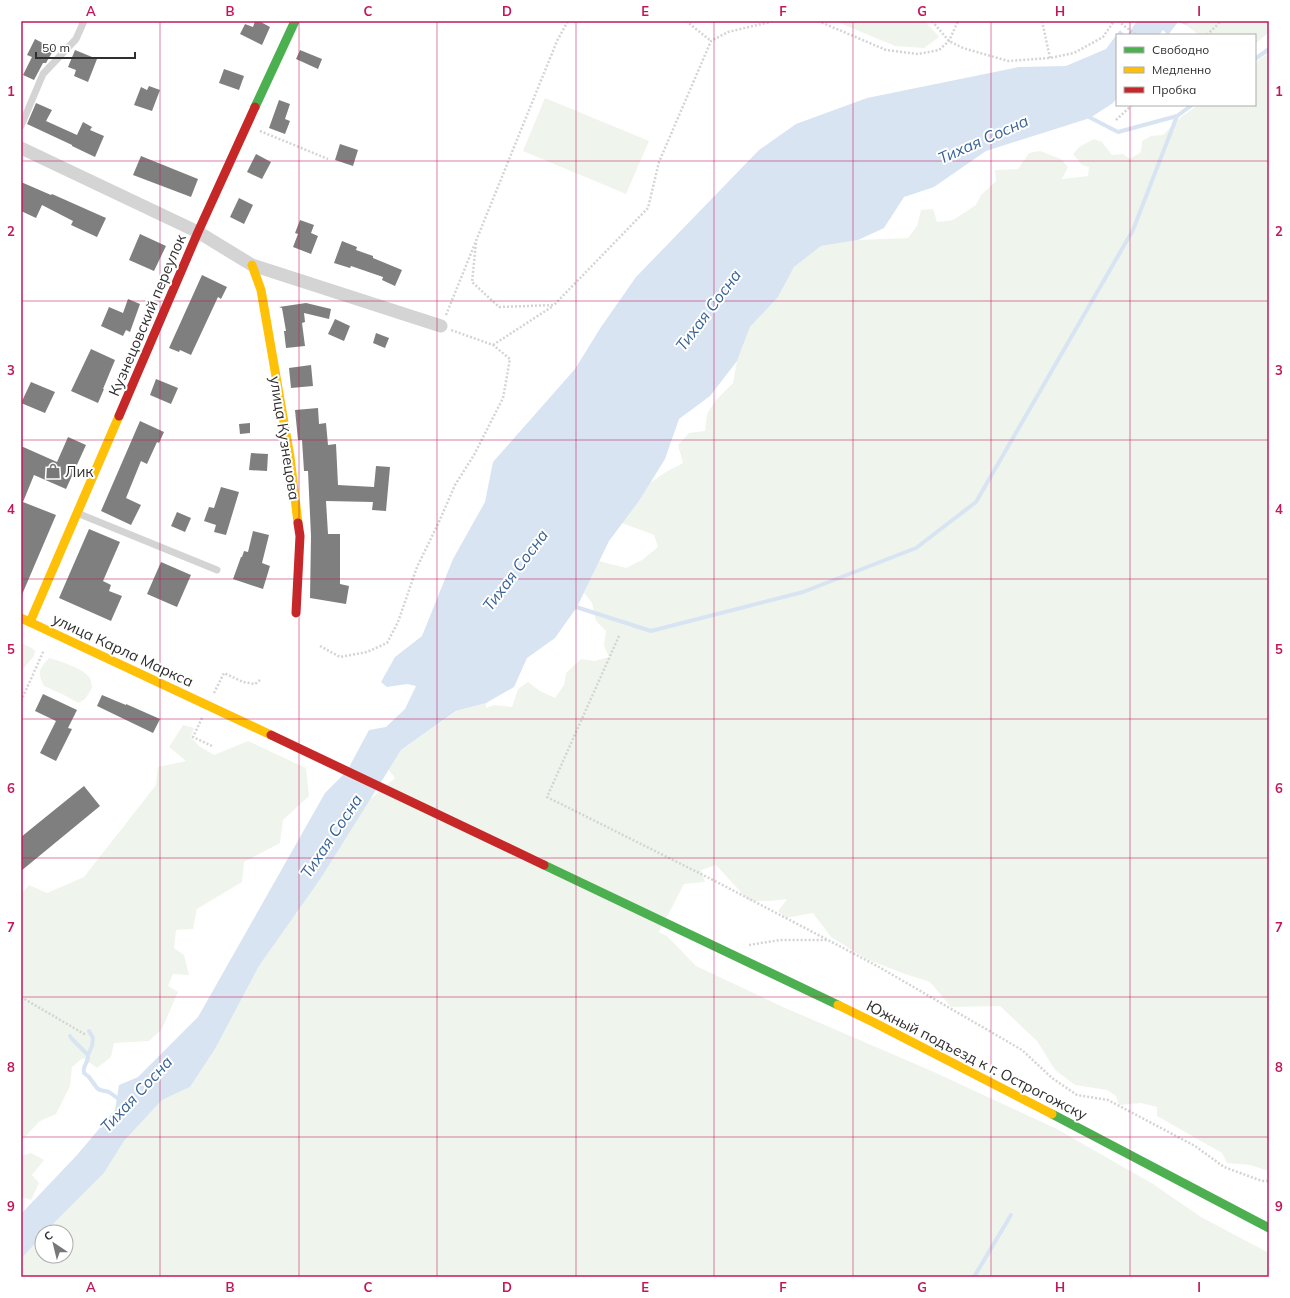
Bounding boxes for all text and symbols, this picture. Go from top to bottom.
text: A [86,3,96,19]
text: B [226,3,235,19]
text: C [364,3,373,19]
text: D [502,3,512,19]
text: E [641,3,649,19]
text: F [779,3,787,19]
text: G [917,3,927,19]
text: H [1055,3,1065,19]
text: I [1197,3,1201,19]
scale bar [36,34,135,60]
legend [1116,34,1256,106]
text: 50 m [42,40,70,55]
text: Свободно [1152,42,1209,57]
text: Медленно [1152,62,1211,77]
text: Пробка [1152,82,1196,97]
text: 1 [7,83,15,99]
text: 1 [1275,83,1283,99]
water label: Тихая Сосна [935,110,1031,168]
text: 2 [7,223,15,239]
text: 2 [1275,223,1283,239]
street label: Кузнецовский переулок [104,230,190,399]
water label: Тихая Сосна [671,265,745,355]
text: 3 [7,362,15,378]
text: 3 [1275,362,1283,378]
street label: улица Кузнецова [266,375,304,501]
shop icon: Лик [44,462,62,480]
place label: Лик [65,462,94,481]
text: 4 [7,501,15,517]
text: 4 [1275,501,1283,517]
water label: Тихая Сосна [478,525,552,615]
street label: улица Карла Маркса [49,609,197,691]
text: 5 [7,641,15,657]
text: 5 [1275,641,1283,657]
text: 6 [7,780,15,796]
text: 6 [1275,780,1283,796]
water label: Тихая Сосна [296,790,366,882]
text: 7 [7,919,15,935]
text: 7 [1275,919,1283,935]
street label: Южный подъезд к г. Острогожску [864,996,1090,1124]
water label: Тихая Сосна [96,1052,176,1136]
text: 8 [7,1059,15,1075]
text: 8 [1275,1059,1283,1075]
text: 9 [7,1198,15,1214]
text: 9 [1275,1198,1283,1214]
north arrow [34,1224,74,1264]
text: С [41,1228,56,1244]
text: A [86,1279,96,1295]
text: B [226,1279,235,1295]
text: C [364,1279,373,1295]
text: D [502,1279,512,1295]
text: E [641,1279,649,1295]
text: F [779,1279,787,1295]
text: G [917,1279,927,1295]
text: H [1055,1279,1065,1295]
text: I [1197,1279,1201,1295]

